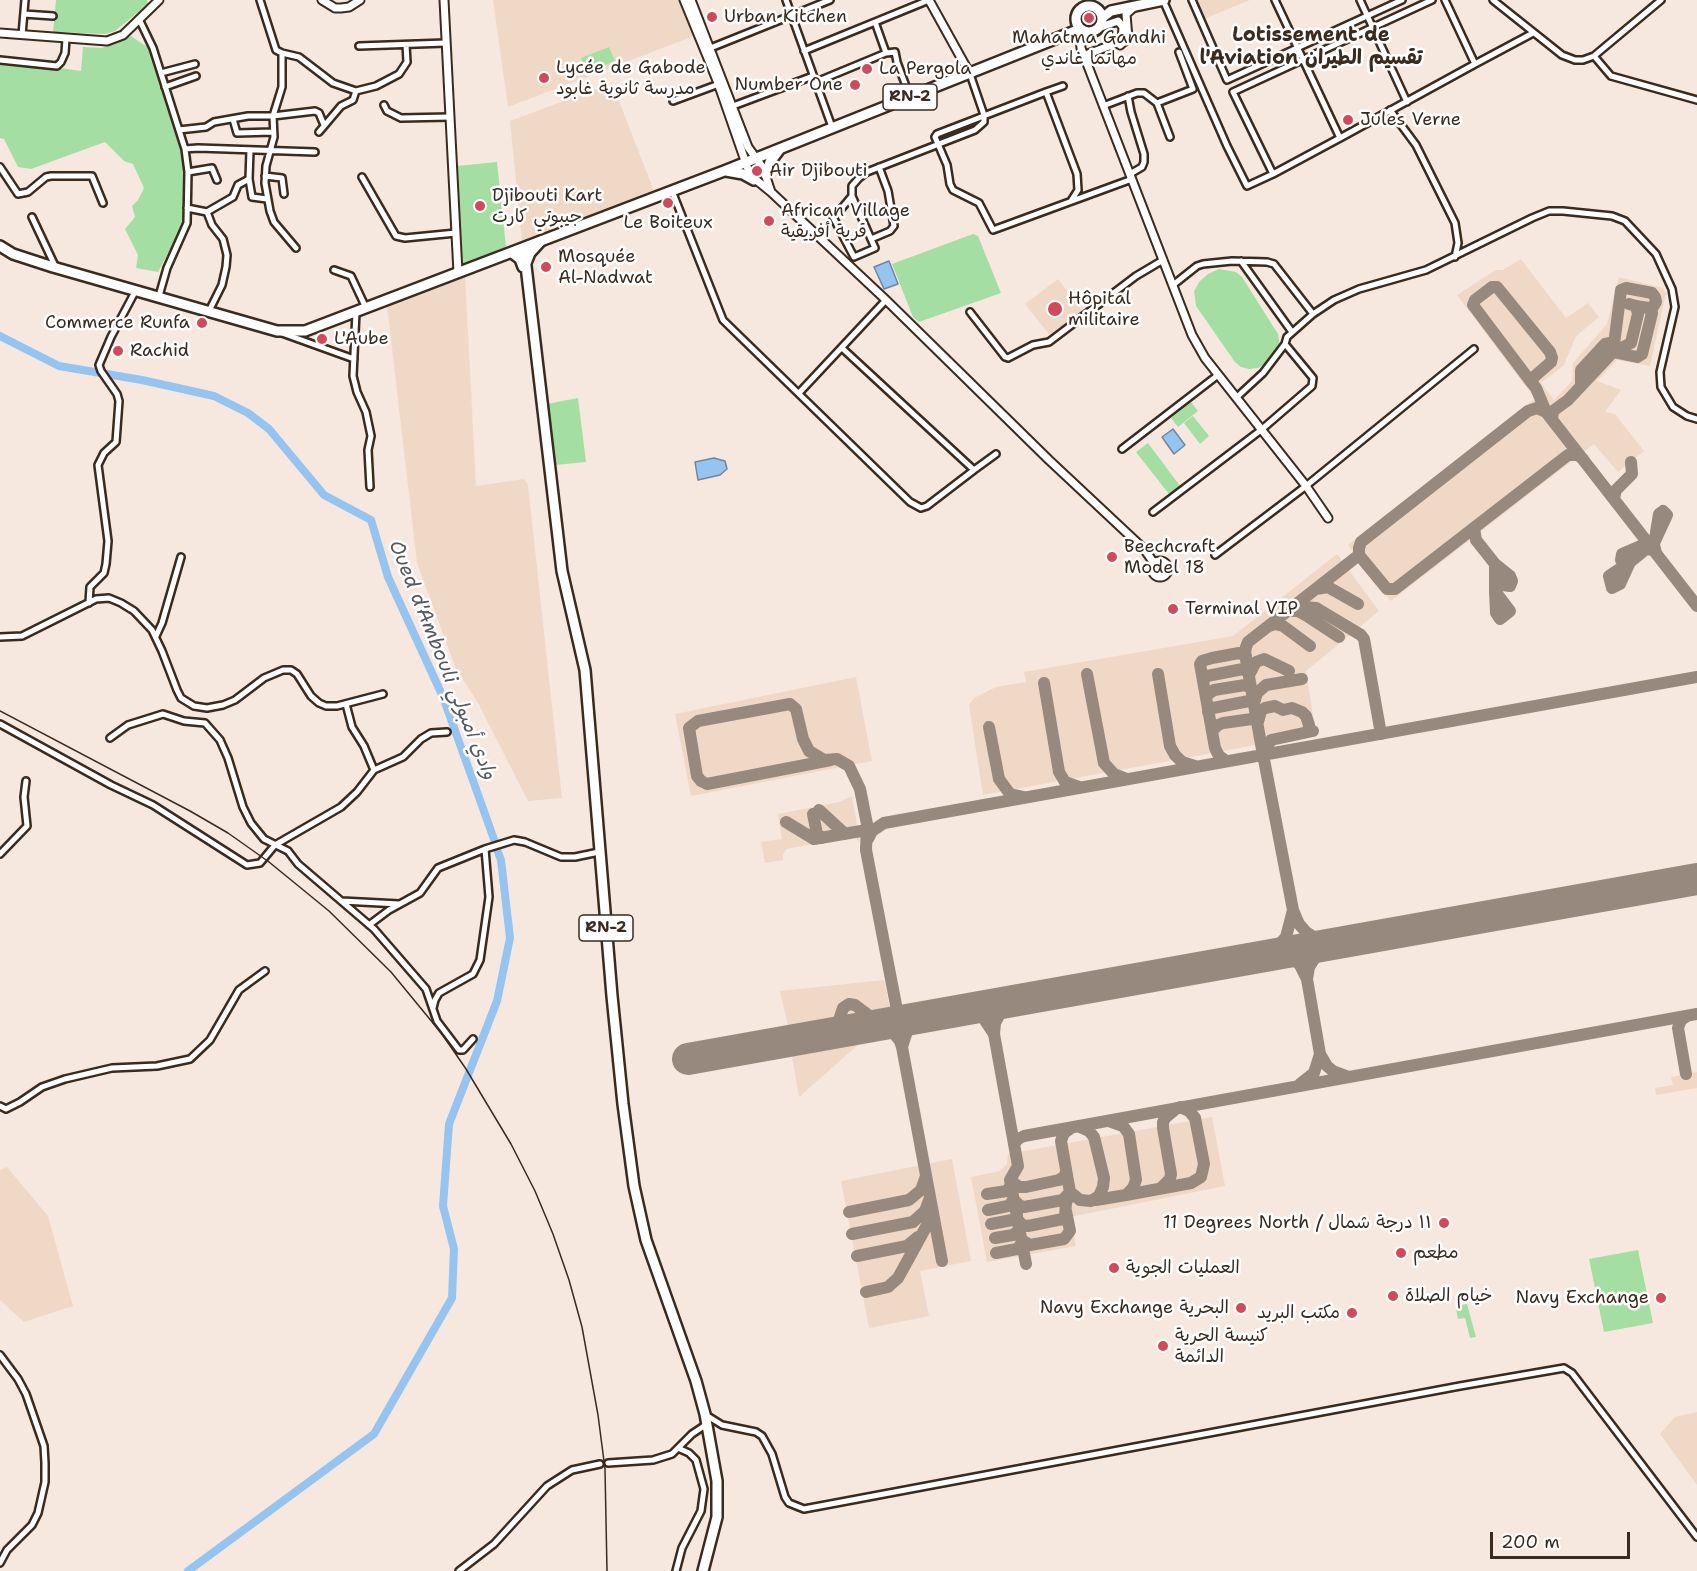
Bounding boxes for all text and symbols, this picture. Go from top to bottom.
place label: Urban Kitchen [724,6,847,28]
marker: Urban Kitchen [705,10,719,24]
marker: Mahatma Gandhi مهاتما غاندي [1082,11,1096,25]
district label: Lotissement de l'Aviation تقسيم الطيران [1199,24,1423,71]
place label: Mahatma Gandhi مهاتما غاندي [1012,27,1166,70]
place label: Lycée de Gabode مدرسة ثانوية غابود [556,57,706,100]
place label: La Pergola [879,58,972,80]
marker: La Pergola [860,62,874,76]
marker: Lycée de Gabode مدرسة ثانوية غابود [537,71,551,85]
place label: Number One [734,74,843,96]
marker: Number One [848,78,862,92]
road number: RN-2 [883,84,937,110]
place label: Jules Verne [1360,109,1461,131]
marker: Jules Verne [1341,113,1355,127]
place label: Air Djibouti [769,160,868,182]
marker: Air Djibouti [750,164,764,178]
place label: Djibouti Kart جيبوتي كارت [492,185,602,228]
marker: Le Boiteux [661,196,675,210]
marker: Djibouti Kart جيبوتي كارت [473,199,487,213]
place label: African Village قرية أفريقية [781,200,910,242]
place label: Le Boiteux [623,212,713,234]
marker: African Village قرية أفريقية [762,214,776,228]
place label: Mosquée Al-Nadwat [558,246,653,288]
marker: Mosquée Al-Nadwat [539,260,553,274]
place label: Hôpital militaire [1068,288,1140,330]
marker: Hôpital militaire [1046,300,1064,318]
place label: Commerce Runfa [45,312,190,334]
marker: Commerce Runfa [195,316,209,330]
place label: L'Aube [334,328,389,350]
marker: L'Aube [315,332,329,346]
place label: Rachid [130,340,189,362]
marker: Rachid [111,344,125,358]
place label: Beechcraft Model 18 [1124,536,1216,578]
water label: Oued d'Ambouli وادي أمبولي [383,537,501,783]
marker: Beechcraft Model 18 [1105,550,1119,564]
place label: Terminal VIP [1185,598,1298,620]
marker: Terminal VIP [1166,602,1180,616]
road number: RN-2 [579,915,633,941]
place label: 11 Degrees North / ١١ درجة شمال [1163,1212,1432,1234]
marker: 11 Degrees North / ١١ درجة شمال [1437,1216,1451,1230]
place label: مطعم [1413,1242,1459,1264]
marker: مطعم [1394,1246,1408,1260]
place label: العمليات الجوية [1126,1257,1240,1279]
marker: العمليات الجوية [1107,1261,1121,1275]
place label: خيام الصلاة [1405,1285,1492,1307]
place label: Navy Exchange [1516,1287,1649,1309]
marker: خيام الصلاة [1386,1289,1400,1303]
marker: Navy Exchange [1654,1291,1668,1305]
place label: Navy Exchange البحرية [1040,1297,1229,1319]
marker: Navy Exchange البحرية [1234,1301,1248,1315]
place label: مكتب البريد [1257,1302,1340,1324]
marker: مكتب البريد [1345,1306,1359,1320]
place label: كنيسة الحرية الدائمة [1175,1325,1268,1368]
marker: كنيسة الحرية الدائمة [1156,1339,1170,1353]
scale bar [1493,1520,1632,1558]
text: 200 m [1501,1530,1560,1554]

